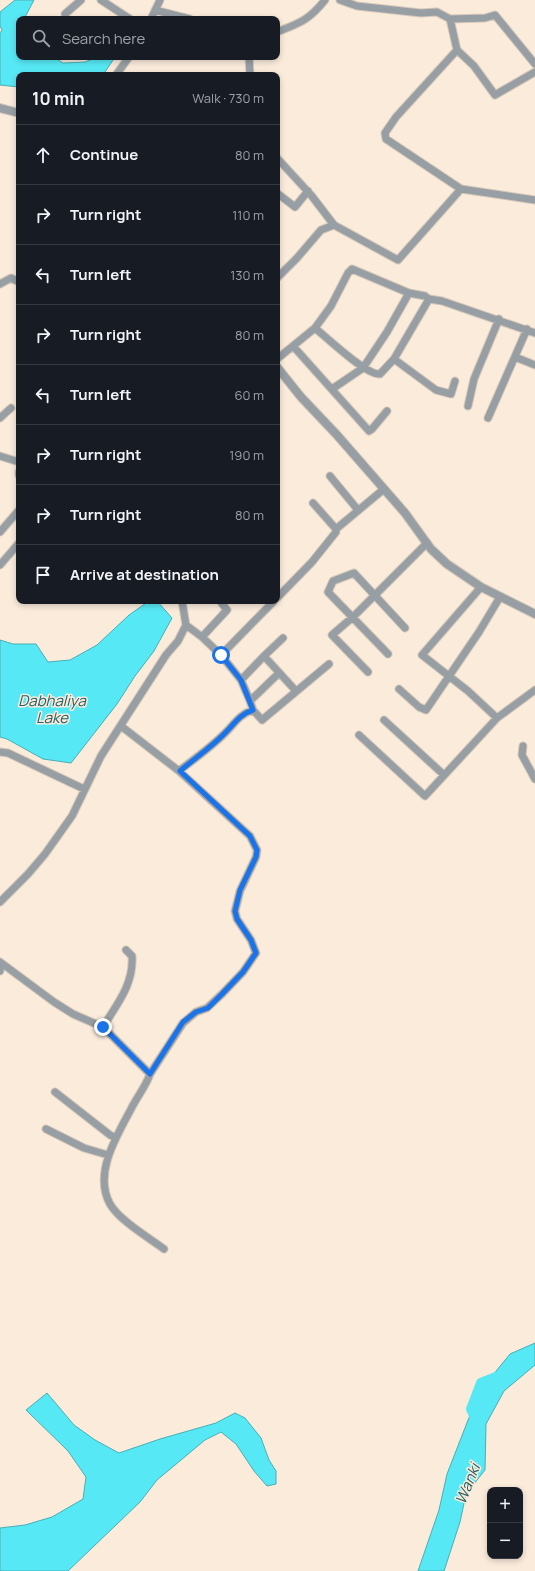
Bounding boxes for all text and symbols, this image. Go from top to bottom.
search box [16,16,280,60]
icon: search [30,27,52,49]
text: Search here [62,28,145,49]
text: 10 min [32,87,85,110]
text: Walk · 730 m [192,89,264,107]
icon: ahead [32,144,54,166]
text: Continue [70,144,138,165]
text: 80 m [235,146,264,164]
icon: right [32,204,54,226]
text: Turn right [70,204,141,225]
text: 110 m [232,206,264,224]
icon: left [32,264,54,286]
text: Turn left [70,264,132,285]
text: 130 m [230,266,264,284]
icon: right [32,324,54,346]
text: Turn right [70,324,141,345]
text: 80 m [235,326,264,344]
icon: left [32,384,54,406]
text: Turn left [70,384,132,405]
text: 60 m [234,386,264,404]
icon: right [32,444,54,466]
text: Turn right [70,444,141,465]
text: 190 m [229,446,264,464]
icon: right [32,504,54,526]
text: Turn right [70,504,141,525]
text: 80 m [235,506,264,524]
icon: arrive [32,564,54,586]
text: Arrive at destination [70,564,219,585]
route start [212,646,230,664]
water label: Dabhaliya Lake [18,690,86,728]
route end [94,1018,112,1036]
water label: Wanki [450,1458,486,1507]
map controls [487,1487,523,1559]
button: + [487,1487,523,1523]
button: − [487,1523,523,1559]

